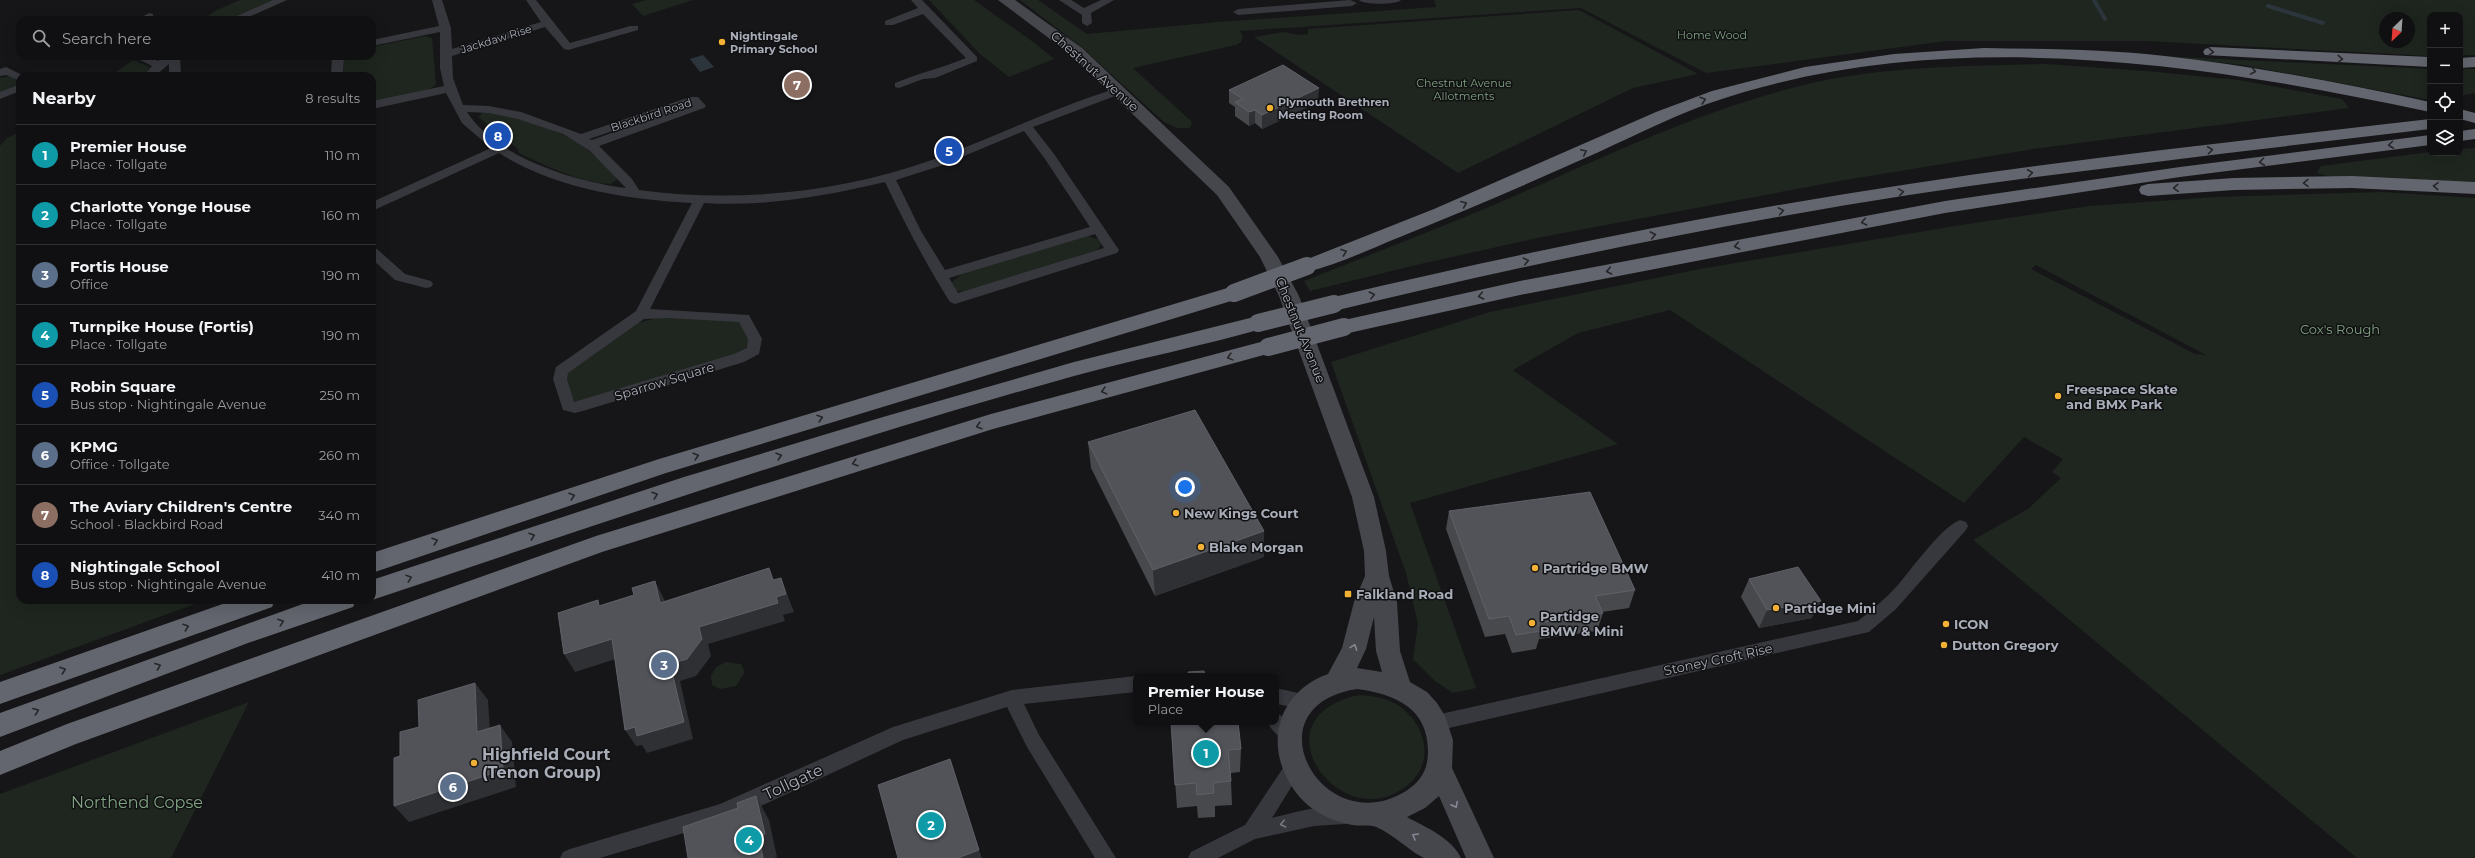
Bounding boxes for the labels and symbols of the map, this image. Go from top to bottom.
north arrow [2379,12,2415,48]
street label: Jackdaw Rise [458,21,534,57]
street label: Chestnut Avenue [1048,27,1142,115]
park label: Home Wood [1677,28,1747,42]
place label: Nightingale Primary School [730,29,818,56]
marker: Nightingale Primary School [717,37,727,47]
one-way arrow [2208,48,2214,56]
one-way arrow [2337,55,2343,64]
one-way arrow [2249,67,2256,75]
pin: 7 [784,70,810,100]
park label: Chestnut Avenue Allotments [1416,76,1512,103]
street label: Blackbird Road [609,95,693,135]
place label: Plymouth Brethren Meeting Room [1278,95,1389,122]
one-way arrow [1699,96,1706,105]
marker: Plymouth Brethren Meeting Room [1265,103,1275,113]
pin: 8 [485,121,511,151]
pin: 5 [936,136,962,166]
one-way arrow [2388,140,2394,149]
one-way arrow [2207,146,2213,155]
one-way arrow [1579,149,1587,157]
one-way arrow [2259,157,2265,166]
one-way arrow [2027,169,2033,178]
one-way arrow [2303,179,2309,187]
one-way arrow [2433,182,2439,190]
one-way arrow [2173,184,2179,192]
one-way arrow [1898,188,1904,196]
one-way arrow [1460,201,1468,209]
one-way arrow [1778,207,1784,216]
one-way arrow [1861,217,1867,225]
one-way arrow [1650,231,1656,239]
one-way arrow [1734,241,1740,250]
one-way arrow [1340,249,1347,257]
one-way arrow [1523,257,1529,266]
one-way arrow [1606,266,1612,274]
street label: Chestnut Avenue [1272,275,1330,385]
one-way arrow [1368,291,1375,299]
one-way arrow [1478,291,1485,299]
park label: Cox's Rough [2300,321,2380,337]
one-way arrow [1227,353,1233,361]
street label: Sparrow Square [612,358,716,404]
place label: Freespace Skate and BMX Park [2066,381,2178,412]
one-way arrow [1101,387,1108,395]
marker: Freespace Skate and BMX Park [2053,391,2063,401]
one-way arrow [816,414,823,423]
one-way arrow [976,421,983,430]
one-way arrow [692,452,699,461]
one-way arrow [776,452,783,461]
one-way arrow [851,458,858,467]
your location [1175,477,1195,497]
one-way arrow [652,491,659,500]
one-way arrow [568,492,575,500]
place label: New Kings Court [1184,505,1299,521]
marker: New Kings Court [1171,508,1181,518]
one-way arrow [528,533,535,541]
one-way arrow [432,537,439,546]
place label: Blake Morgan [1209,539,1304,555]
marker: Blake Morgan [1196,542,1206,552]
place label: Partridge BMW [1543,560,1649,576]
marker: Partridge BMW [1530,563,1540,573]
one-way arrow [405,574,412,583]
place label: Falkland Road [1356,586,1453,602]
marker: Falkland Road [1343,589,1353,599]
place label: Partidge Mini [1784,600,1876,616]
marker: Partidge Mini [1771,603,1781,613]
place label: Partidge BMW & Mini [1540,608,1623,639]
place label: ICON [1954,616,1989,632]
one-way arrow [277,618,284,626]
marker: Partidge BMW & Mini [1527,618,1537,628]
marker: ICON [1941,619,1951,629]
one-way arrow [182,623,189,632]
place label: Dutton Gregory [1952,637,2059,653]
street label: Stoney Croft Rise [1662,640,1774,678]
marker: Dutton Gregory [1939,640,1949,650]
one-way arrow [1350,643,1358,650]
pin: 3 [651,650,677,680]
one-way arrow [155,662,162,670]
one-way arrow [59,666,66,675]
one-way arrow [33,707,40,715]
pin: 1 [1193,738,1219,768]
place label: Highfield Court (Tenon Group) [482,745,610,782]
marker: Highfield Court (Tenon Group) [469,758,479,768]
street label: Tollgate [760,760,826,804]
pin: 6 [440,772,466,802]
park label: Northend Copse [71,793,203,812]
one-way arrow [1450,800,1458,808]
pin: 2 [918,810,944,840]
one-way arrow [1279,820,1286,828]
pin: 4 [736,825,762,855]
one-way arrow [1412,833,1419,840]

